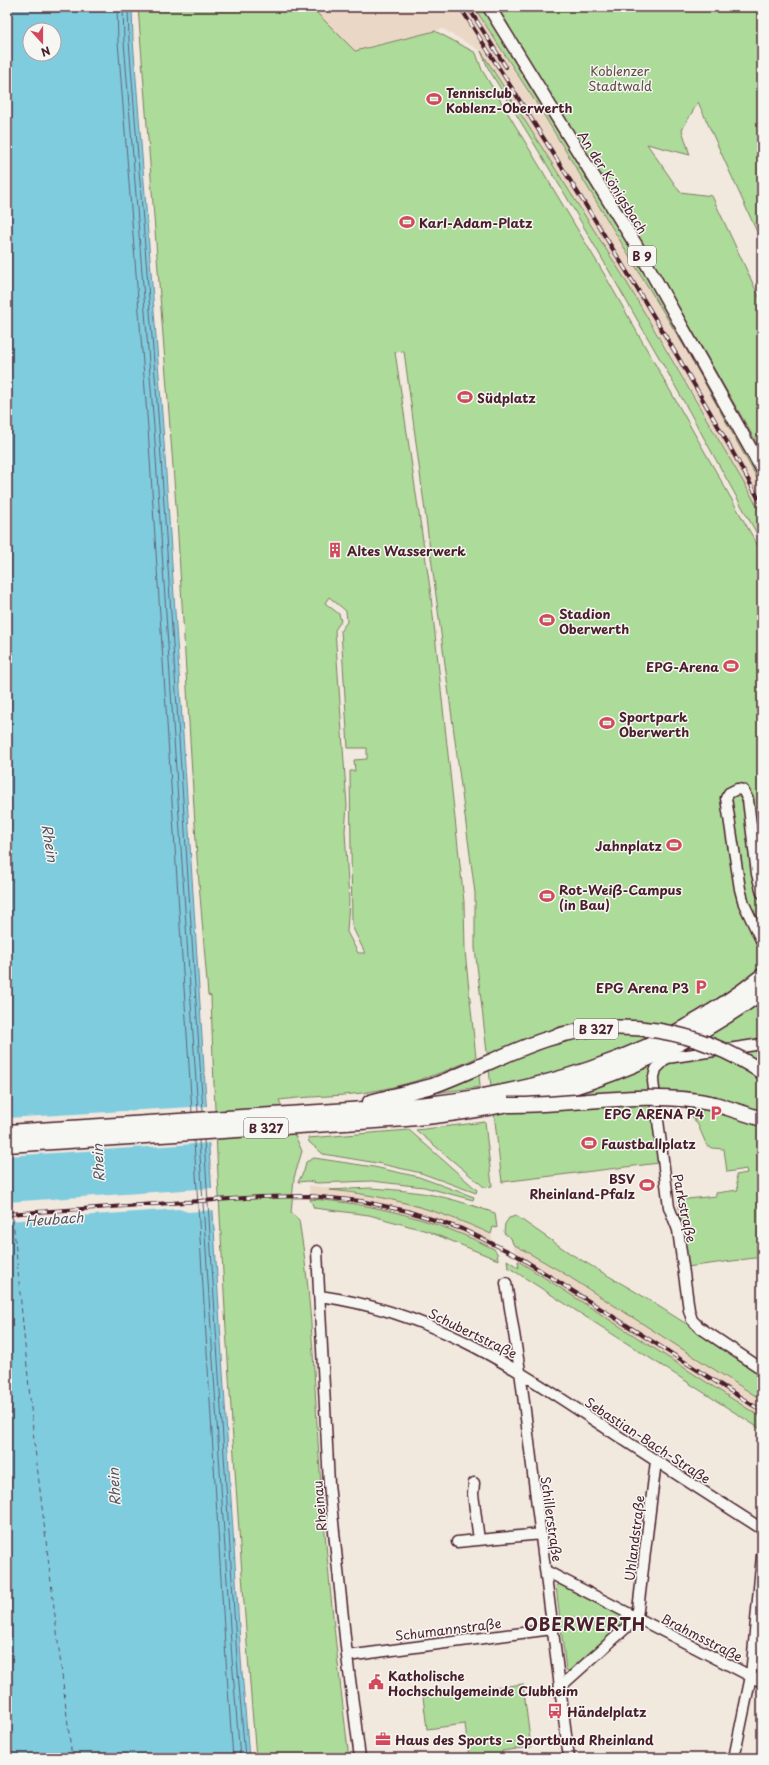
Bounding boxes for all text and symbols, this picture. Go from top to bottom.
north arrow [22,22,62,62]
text: N [38,42,53,61]
park label: Koblenzer Stadtwald [588,61,652,95]
place label: Tennisclub Koblenz-Oberwerth [446,83,573,117]
sports icon: Tennisclub Koblenz-Oberwerth [425,90,443,108]
street label: An der Königsbach [574,127,652,237]
sports icon: Karl-Adam-Platz [398,213,416,231]
place label: Karl-Adam-Platz [419,213,533,232]
road number: B 9 [628,246,656,266]
sports icon: Südplatz [456,388,474,406]
place label: Südplatz [477,388,536,407]
building icon: Altes Wasserwerk [326,541,344,559]
place label: Altes Wasserwerk [347,541,466,560]
place label: Stadion Oberwerth [559,604,629,638]
sports icon: Stadion Oberwerth [538,611,556,629]
place label: EPG-Arena [646,657,719,676]
sports icon: EPG-Arena [722,657,740,675]
place label: Sportpark Oberwerth [619,707,689,741]
sports icon: Sportpark Oberwerth [598,714,616,732]
water label: Rhein [37,823,64,865]
place label: Jahnplatz [595,836,662,855]
sports icon: Jahnplatz [665,836,683,854]
place label: Rot-Weiß-Campus (in Bau) [559,880,682,914]
sports icon: Rot-Weiß-Campus (in Bau) [538,887,556,905]
place label: EPG Arena P3 [596,978,689,997]
parking icon: EPG Arena P3 [692,978,710,996]
road number: B 327 [574,1019,618,1039]
place label: EPG ARENA P4 [604,1104,704,1123]
parking icon: EPG ARENA P4 [707,1104,725,1122]
road number: B 327 [244,1118,288,1138]
sports icon: Faustballplatz [580,1134,598,1152]
place label: Faustballplatz [601,1134,696,1153]
water label: Rhein [86,1142,109,1182]
place label: BSV Rheinland-Pfalz [529,1169,636,1203]
street label: Parkstraße [668,1172,702,1244]
sports icon: BSV Rheinland-Pfalz [638,1176,656,1194]
water label: Heubach [24,1206,85,1232]
street label: Schubertstraße [426,1303,521,1363]
street label: Sebastian-Bach-Straße [581,1392,715,1488]
water label: Rhein [102,1466,125,1506]
street label: Schillerstraße [537,1475,567,1563]
street label: Rheinau [307,1480,331,1532]
street label: Uhlandstraße [619,1494,649,1582]
street label: Brahmsstraße [658,1608,746,1666]
district label: OBERWERTH [524,1611,646,1637]
street label: Schumannstraße [394,1613,502,1645]
place label: Katholische Hochschulgemeinde Clubheim [388,1666,578,1700]
public building icon: Katholische Hochschulgemeinde Clubheim [367,1673,385,1691]
bus stop icon: Händelplatz [546,1702,564,1720]
place label: Händelplatz [567,1702,647,1721]
office icon: Haus des Sports – Sportbund Rheinland [374,1730,392,1748]
place label: Haus des Sports – Sportbund Rheinland [395,1730,654,1749]

